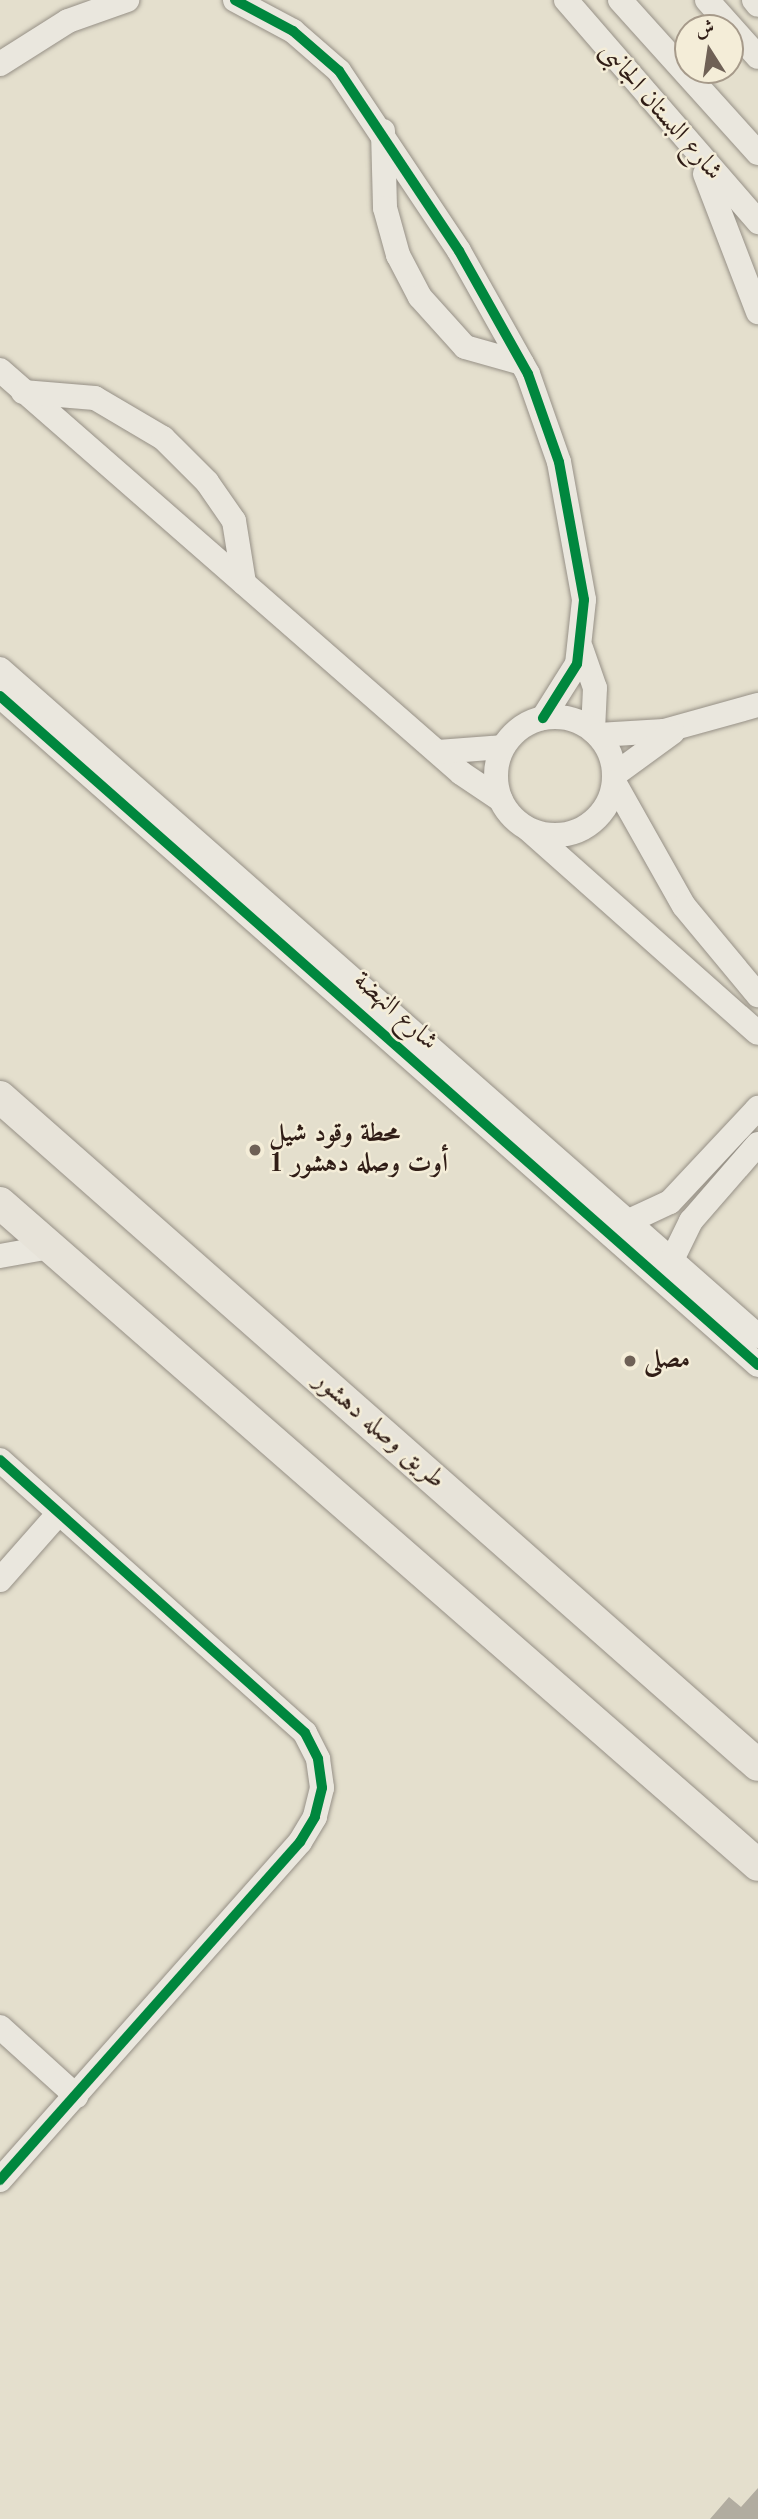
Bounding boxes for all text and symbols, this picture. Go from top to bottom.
north arrow [674,14,744,84]
text: ش [694,19,716,41]
street label: شارع البستان الجانبى [592,37,728,187]
street label: شارع النهضة [346,966,444,1058]
place label: محطة وقود شيل أوت وصله دهشور 1 [269,1119,448,1180]
marker: محطة وقود شيل أوت وصله دهشور 1 [247,1142,263,1158]
place label: مصلى [644,1345,690,1377]
marker: مصلى [622,1353,638,1369]
street label: طريق وصله دهشور [307,1366,451,1496]

